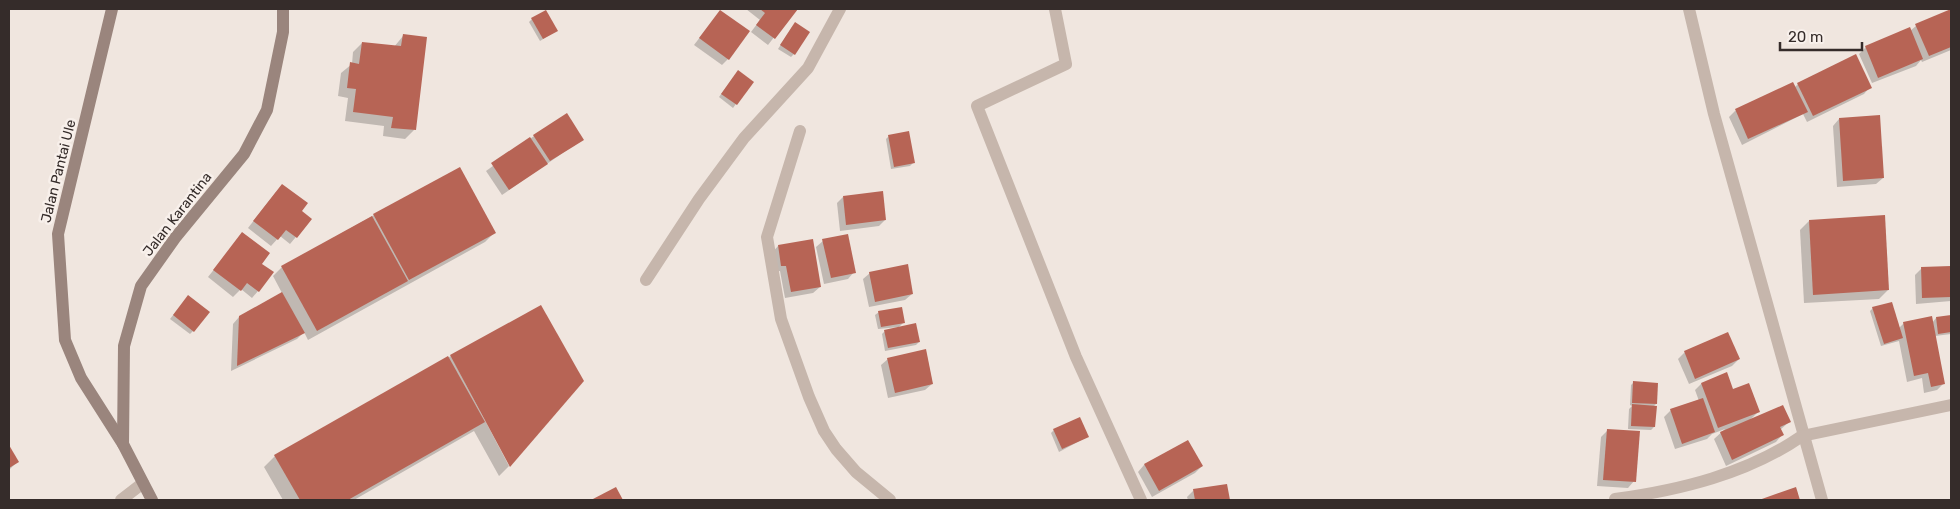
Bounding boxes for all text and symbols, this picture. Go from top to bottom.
scale bar [1780,20,1862,52]
text: 20 m [1788,28,1823,46]
street label: Jalan Pantai Ule [37,118,80,224]
street label: Jalan Karantina [139,169,216,260]

